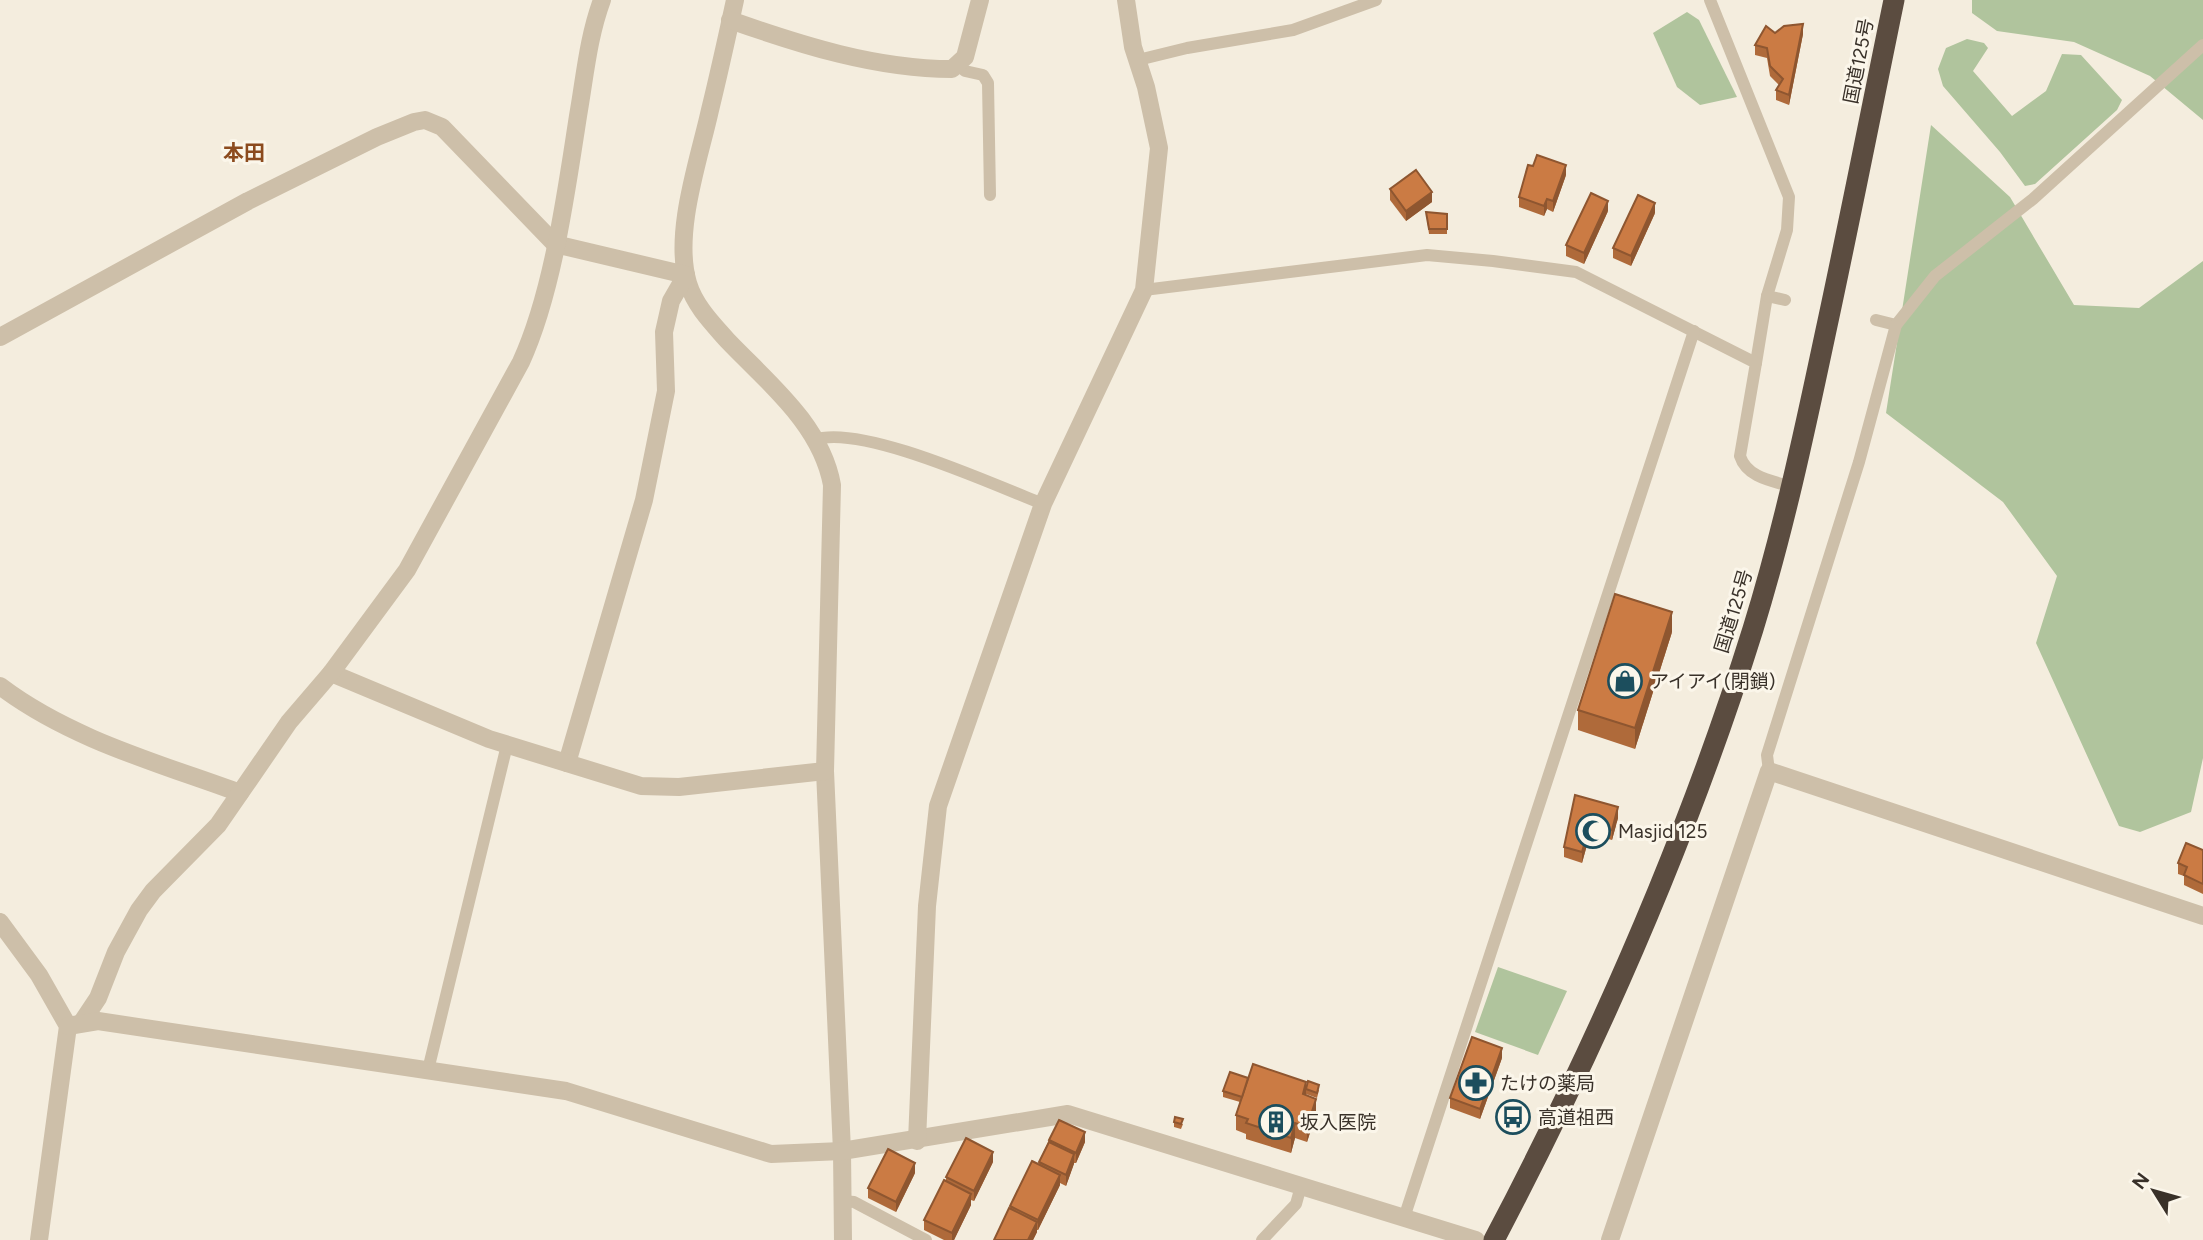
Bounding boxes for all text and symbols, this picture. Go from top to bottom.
street label: 国道125号 [1839,16,1878,106]
district label: 本田 [223,140,265,165]
street label: 国道125号 [1710,566,1757,656]
shop icon: アイアイ(閉鎖) [1606,662,1644,700]
place label: アイアイ(閉鎖) [1650,670,1775,693]
mosque icon: Masjid 125 [1574,812,1612,850]
place label: Masjid 125 [1618,820,1707,843]
pharmacy icon: たけの薬局 [1457,1064,1495,1102]
place label: たけの薬局 [1500,1072,1595,1095]
bus stop icon: 高道祖西 [1494,1098,1532,1136]
building icon: 坂入医院 [1257,1103,1295,1141]
place label: 高道祖西 [1538,1106,1614,1129]
place label: 坂入医院 [1300,1111,1376,1134]
north arrow [2119,1156,2189,1226]
text: N [2127,1168,2154,1194]

